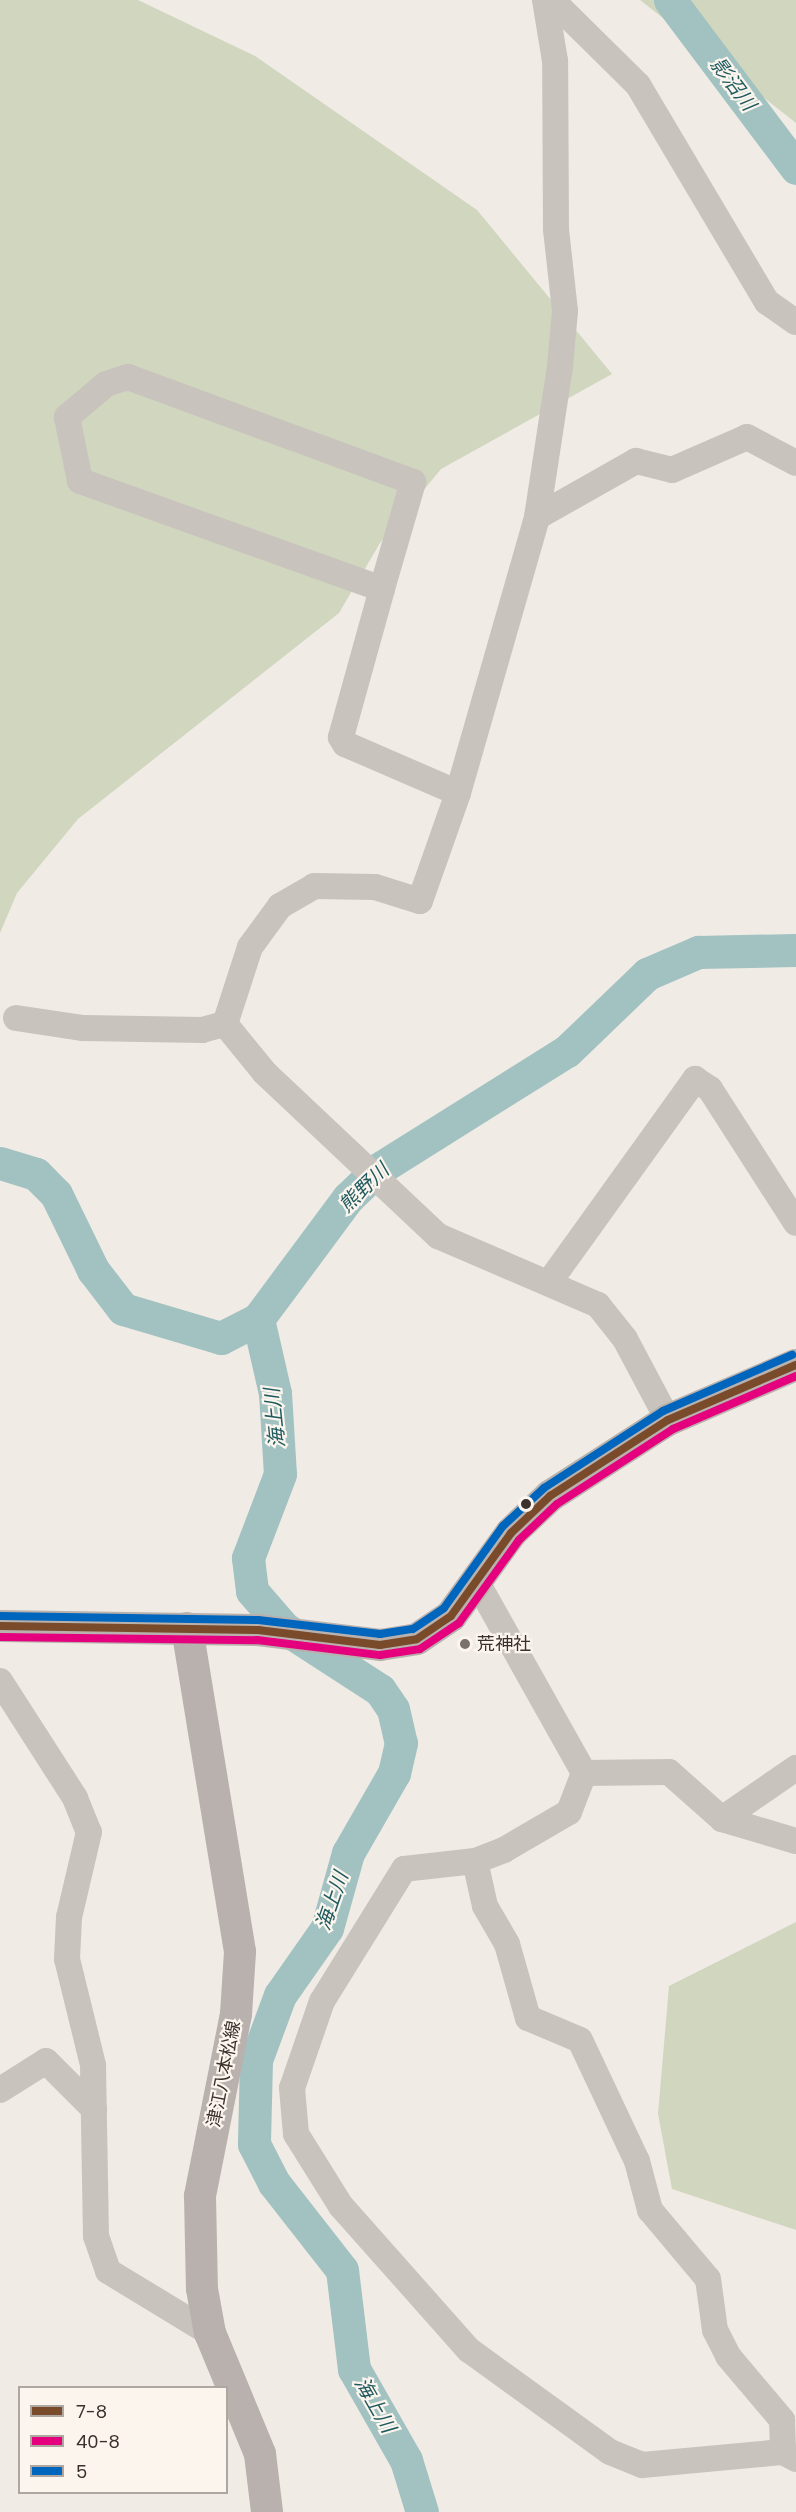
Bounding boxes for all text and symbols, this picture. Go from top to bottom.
water label: 影沼川 [705,53,761,115]
water label: 熊野川 [334,1159,394,1217]
water label: 海上川 [260,1387,290,1449]
unlabelled marker [520,1498,532,1510]
place label: 荒神社 [477,1633,531,1655]
marker: 荒神社 [458,1637,472,1651]
water label: 海上川 [311,1869,353,1933]
street label: 津江八本松線 [203,2019,245,2129]
water label: 海上川 [350,2373,400,2437]
legend [18,2386,228,2494]
text: 7-8 [76,2399,107,2424]
text: 40-8 [76,2429,120,2454]
text: 5 [76,2459,87,2484]

